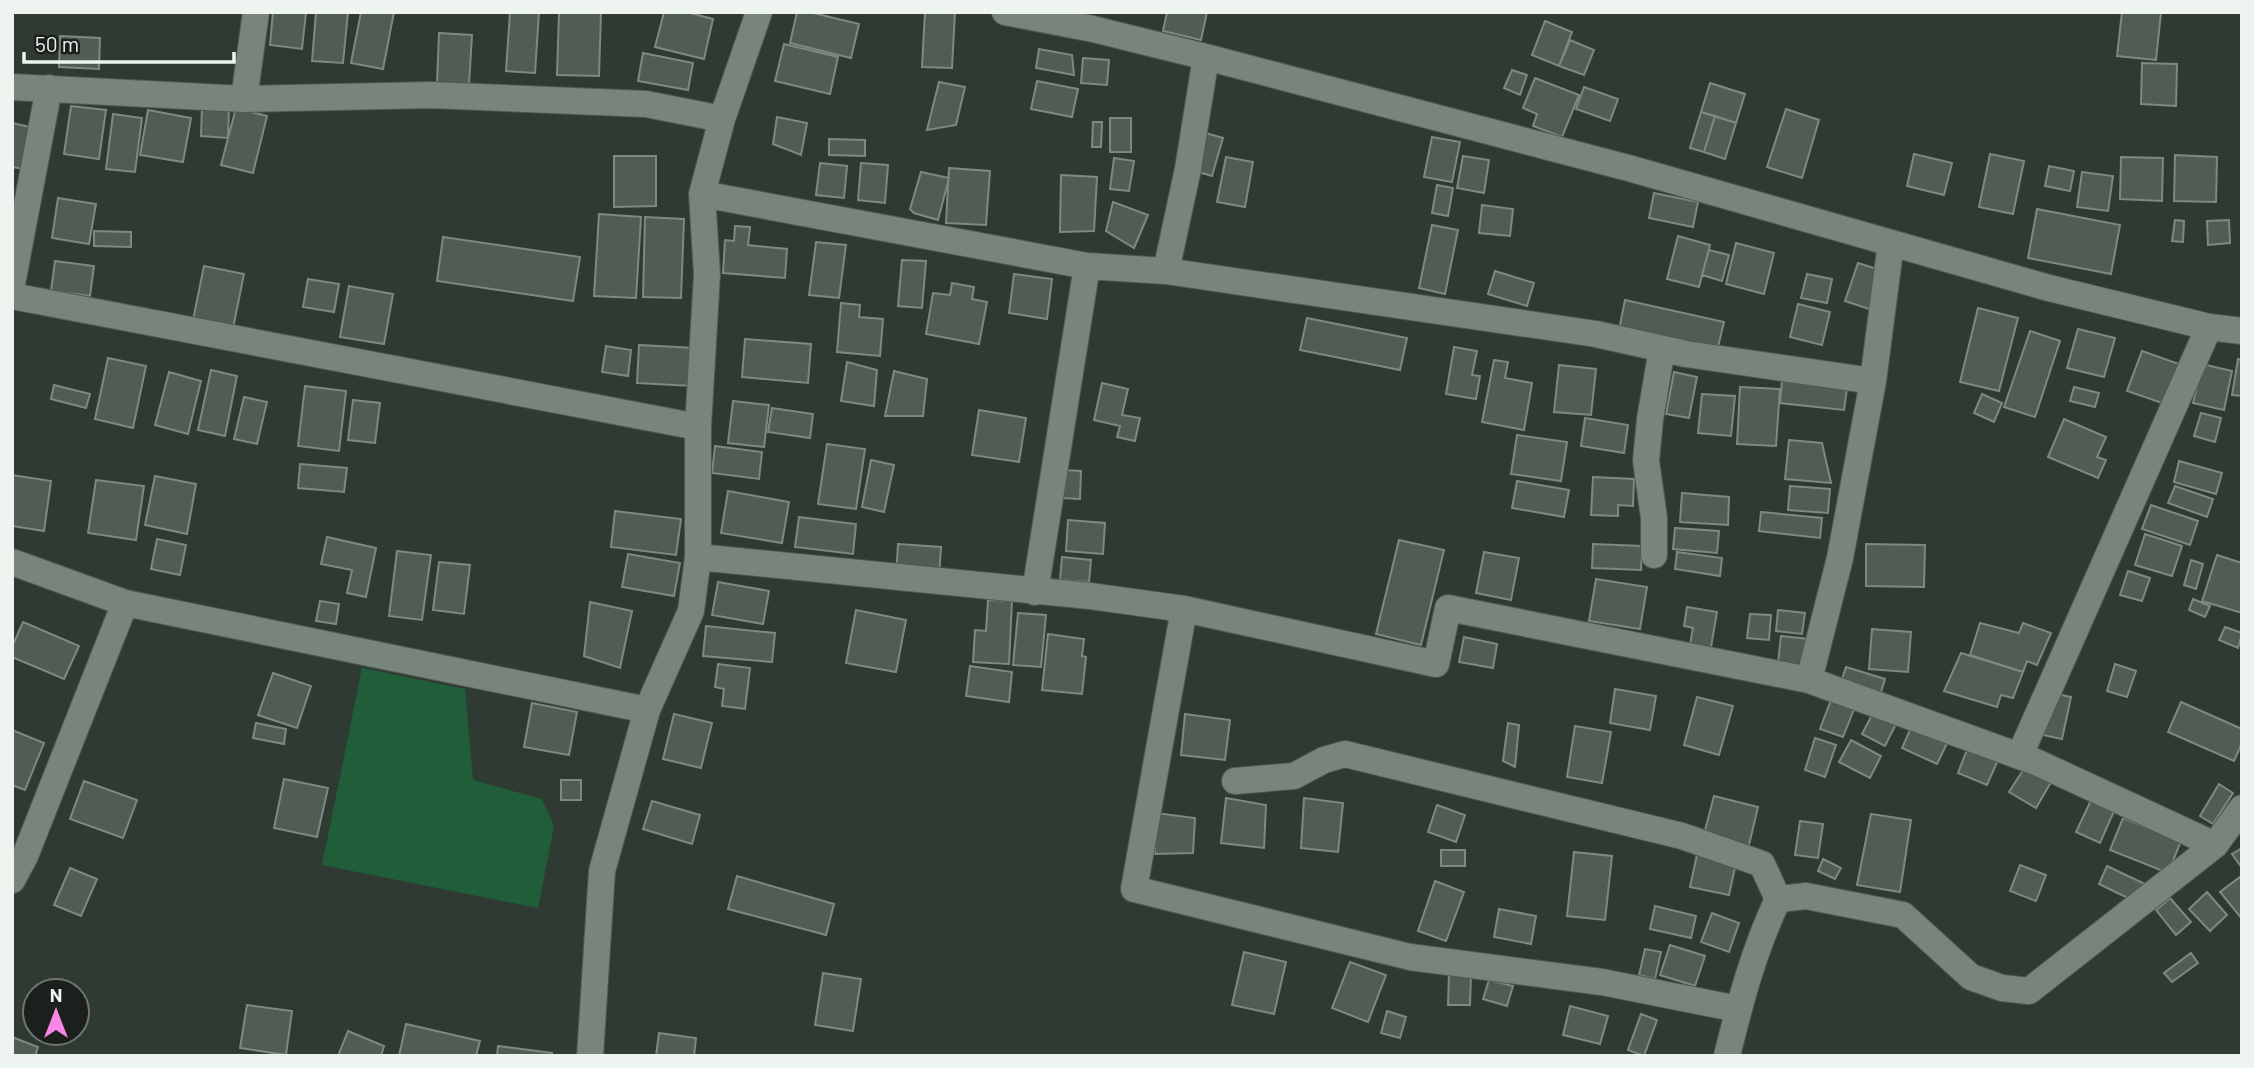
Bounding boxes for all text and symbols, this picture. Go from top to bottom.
scale bar [24,21,234,65]
text: 50 m [35,31,79,56]
north arrow [21,977,91,1047]
text: N [50,983,62,1006]

